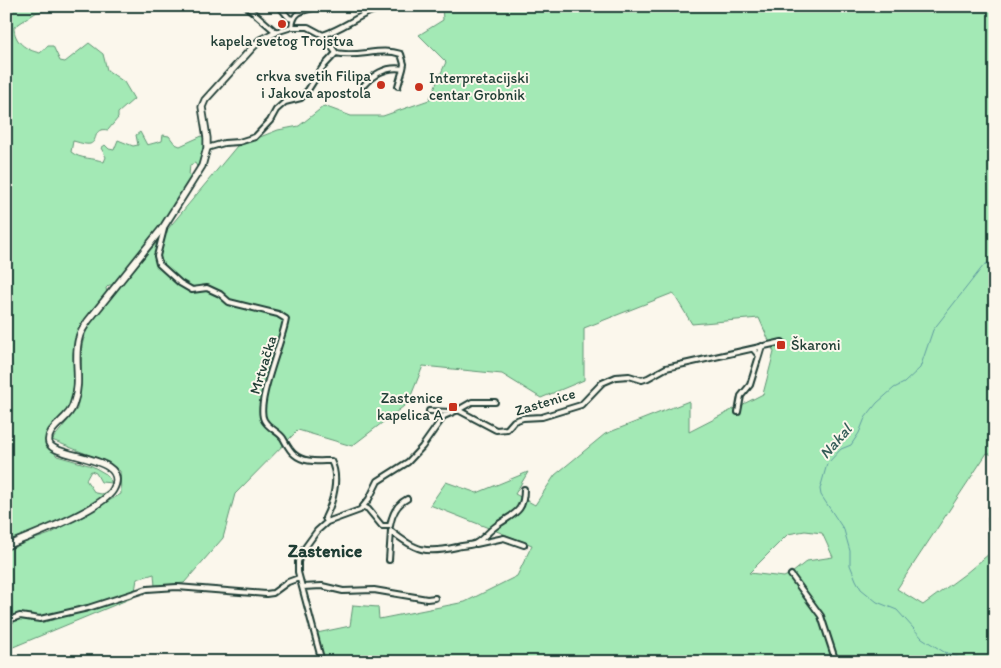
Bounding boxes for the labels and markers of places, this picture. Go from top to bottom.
marker: kapela svetog Trojstva [276,18,288,30]
place label: kapela svetog Trojstva [210,32,354,50]
place label: crkva svetih Filipa i Jakova apostola [256,67,372,102]
place label: Interpretacijski centar Grobnik [429,69,529,104]
marker: crkva svetih Filipa i Jakova apostola [375,79,387,91]
marker: Interpretacijski centar Grobnik [413,81,425,93]
place label: Škaroni [791,336,841,354]
marker: Škaroni [775,339,787,351]
place label: Zastenice kapelica A [377,389,443,424]
marker: Zastenice kapelica A [447,401,459,413]

